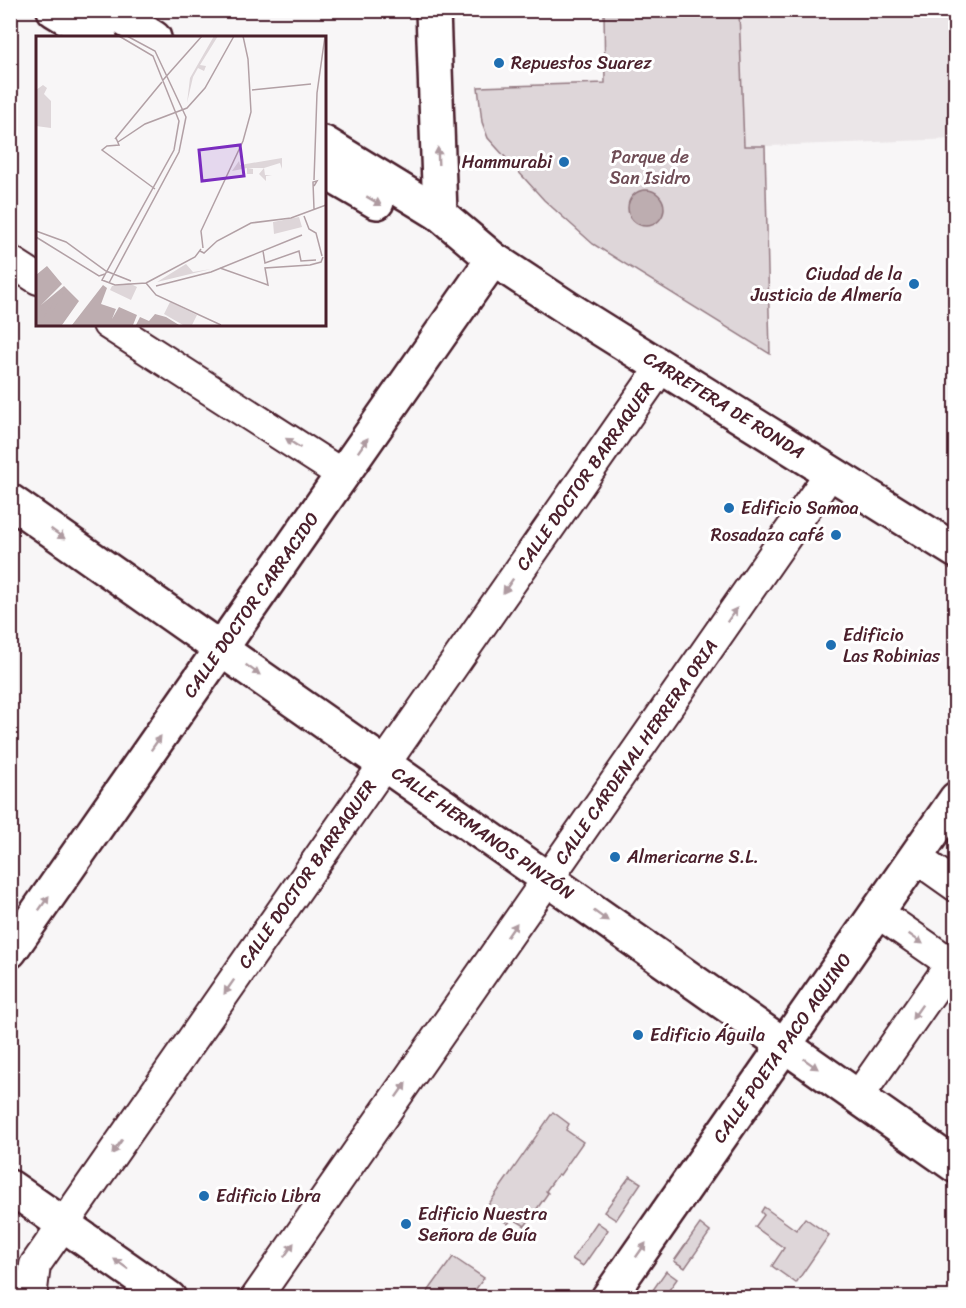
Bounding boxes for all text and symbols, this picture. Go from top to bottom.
inset map [36,36,326,326]
place label: Repuestos Suarez [511,47,652,79]
marker: Repuestos Suarez [492,56,506,70]
park label: Parque de San Isidro [610,141,691,194]
one-way arrow [433,146,442,165]
place label: Hammurabi [462,146,553,178]
marker: Hammurabi [557,155,571,169]
one-way arrow [366,195,382,206]
place label: Ciudad de la Justicia de Almería [750,258,903,311]
marker: Ciudad de la Justicia de Almería [907,277,921,291]
street label: CARRETERA DE RONDA [637,342,811,468]
street label: CALLE DOCTOR BARRAQUER [507,374,663,577]
one-way arrow [285,438,302,449]
one-way arrow [357,438,369,454]
place label: Edificio Samoa [741,492,859,524]
marker: Edificio Samoa [722,501,736,515]
street label: CALLE DOCTOR CARRACIDO [174,505,328,705]
place label: Rosadaza café [711,519,824,551]
one-way arrow [50,528,66,540]
marker: Rosadaza café [829,528,843,542]
one-way arrow [502,578,514,594]
one-way arrow [726,607,738,623]
place label: Edificio Las Robinias [843,619,941,672]
street label: CALLE CARDENAL HERRERA ORIA [546,633,726,871]
marker: Edificio Las Robinias [824,638,838,652]
one-way arrow [244,664,260,676]
one-way arrow [150,735,161,751]
street label: CALLE HERMANOS PINZÓN [385,758,582,909]
street label: CALLE DOCTOR BARRAQUER [229,772,385,975]
place label: Almericarne S.L. [626,841,759,873]
marker: Almericarne S.L. [608,850,622,864]
one-way arrow [38,895,50,911]
one-way arrow [592,910,608,922]
one-way arrow [506,922,518,938]
one-way arrow [908,933,924,945]
street label: CALLE POETA PACO AQUINO [704,946,860,1150]
one-way arrow [223,979,235,995]
one-way arrow [911,1003,923,1019]
place label: Edificio Águila [650,1019,765,1051]
marker: Edificio Águila [631,1028,645,1042]
one-way arrow [804,1058,819,1070]
one-way arrow [395,1082,407,1098]
one-way arrow [111,1139,123,1155]
place label: Edificio Libra [216,1180,322,1212]
marker: Edificio Libra [197,1189,211,1203]
place label: Edificio Nuestra Señora de Guía [418,1198,547,1251]
marker: Edificio Nuestra Señora de Guía [399,1217,413,1231]
one-way arrow [283,1242,295,1258]
one-way arrow [635,1242,647,1258]
one-way arrow [113,1258,129,1270]

